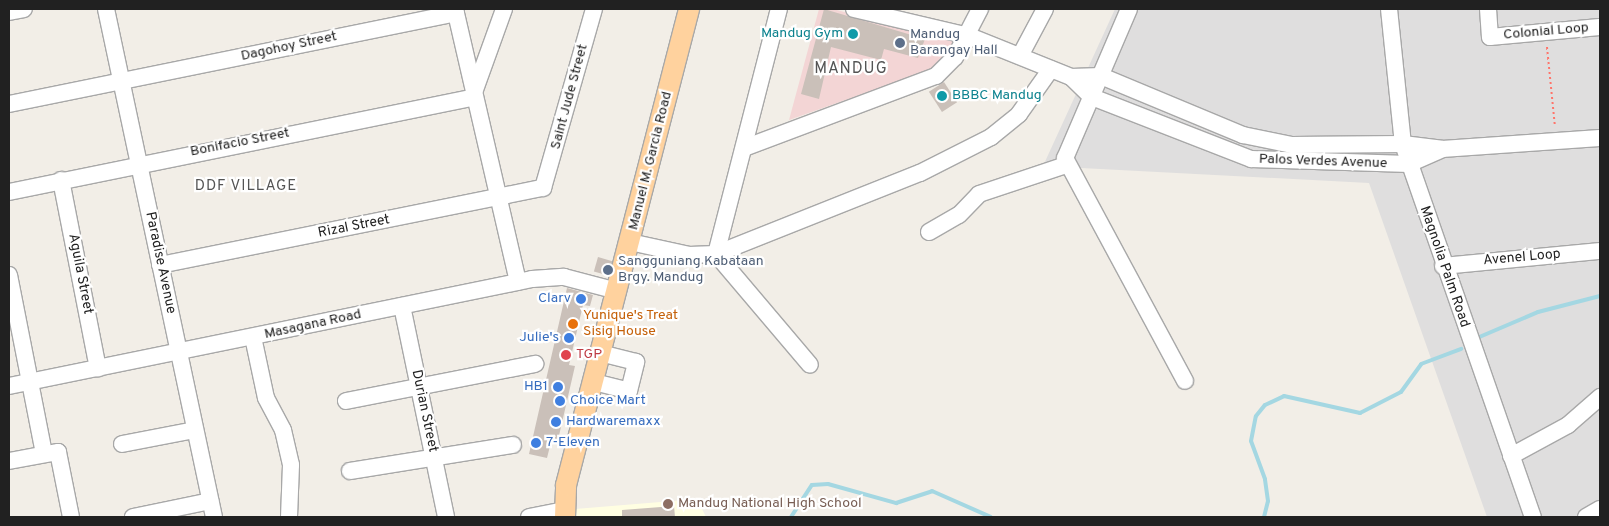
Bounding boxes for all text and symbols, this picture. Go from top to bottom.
street label: Colonial Loop [1503,20,1589,44]
place label: Mandug Gym [761,26,843,42]
place label: Mandug Barangay Hall [910,27,998,59]
marker: Mandug Gym [847,28,859,40]
street label: Dagohoy Street [240,29,338,65]
marker: Mandug Barangay Hall [894,37,906,49]
street label: Saint Jude Street [548,43,592,151]
district label: MANDUG [814,59,888,79]
place label: BBBC Mandug [952,88,1042,104]
street label: Manuel M. Garcia Road [626,90,676,232]
marker: BBBC Mandug [936,90,948,102]
street label: Bonifacio Street [189,125,291,161]
street label: Palos Verdes Avenue [1258,151,1388,173]
district label: DDF VILLAGE [193,178,299,196]
street label: Magnolia Palm Road [1415,204,1473,330]
street label: Paradise Avenue [141,210,179,316]
street label: Rizal Street [317,212,391,242]
street label: Aguila Street [64,232,96,316]
street label: Avenel Loop [1483,246,1561,270]
place label: Sangguniang Kabataan Brgy. Mandug [618,254,764,286]
marker: Sangguniang Kabataan Brgy. Mandug [602,264,614,276]
place label: Clarv [538,291,571,307]
marker: Clarv [575,293,587,305]
street label: Masagana Road [263,307,363,343]
place label: Yunique's Treat Sisig House [583,308,679,341]
marker: Yunique's Treat Sisig House [567,318,579,330]
place label: Julie's [519,330,559,346]
marker: Julie's [563,332,575,344]
place label: TGP [576,347,602,363]
marker: TGP [560,349,572,361]
street label: Durian Street [407,368,441,454]
place label: HB1 [524,379,548,395]
marker: HB1 [552,381,564,393]
place label: Choice Mart [570,393,646,409]
marker: Choice Mart [554,395,566,407]
place label: Hardwaremaxx [566,414,660,430]
marker: Hardwaremaxx [550,416,562,428]
place label: 7-Eleven [546,435,600,451]
marker: 7-Eleven [530,437,542,449]
place label: Mandug National High School [678,496,862,512]
marker: Mandug National High School [662,498,674,510]

